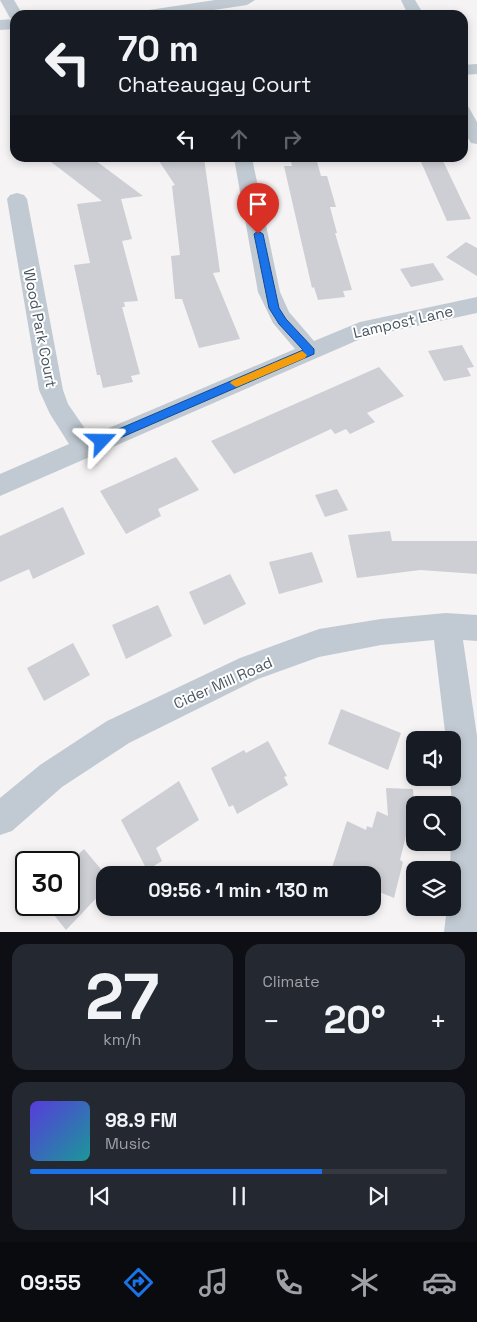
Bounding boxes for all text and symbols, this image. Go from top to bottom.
text: 70 m [118,27,199,71]
icon: left [35,30,100,95]
text: Chateaugay Court [118,70,311,98]
icon: left [172,125,200,153]
icon: ahead [225,125,253,153]
icon: right [278,125,306,153]
pin [237,183,279,234]
icon: arrive [244,190,272,218]
street label: Wood Park Court [20,267,61,389]
street label: Lampost Lane [351,301,455,342]
position arrow [75,414,127,466]
street label: Cider Mill Road [171,652,275,713]
map controls [406,731,461,916]
button: sound [406,731,461,786]
button: search [406,796,461,851]
speed limit sign: 30 [15,851,80,916]
button: layers [406,861,461,916]
text: 09:56 · 1 min · 130 m [148,878,329,903]
text: 27 [85,955,159,1038]
text: Climate [263,971,320,992]
text: 20° [324,996,386,1044]
text: − [263,1003,280,1039]
text: + [430,1003,447,1039]
text: km/h [103,1029,141,1050]
text: 98.9 FM [105,1108,177,1133]
text: Music [105,1133,151,1154]
icon: previous [86,1182,114,1210]
icon: pause [225,1182,253,1210]
icon: next [364,1182,392,1210]
icon: directions [121,1265,156,1300]
icon: music [196,1265,231,1300]
icon: phone [271,1265,306,1300]
icon: climate [347,1265,382,1300]
icon: car [422,1265,457,1300]
text: 09:55 [20,1268,81,1296]

